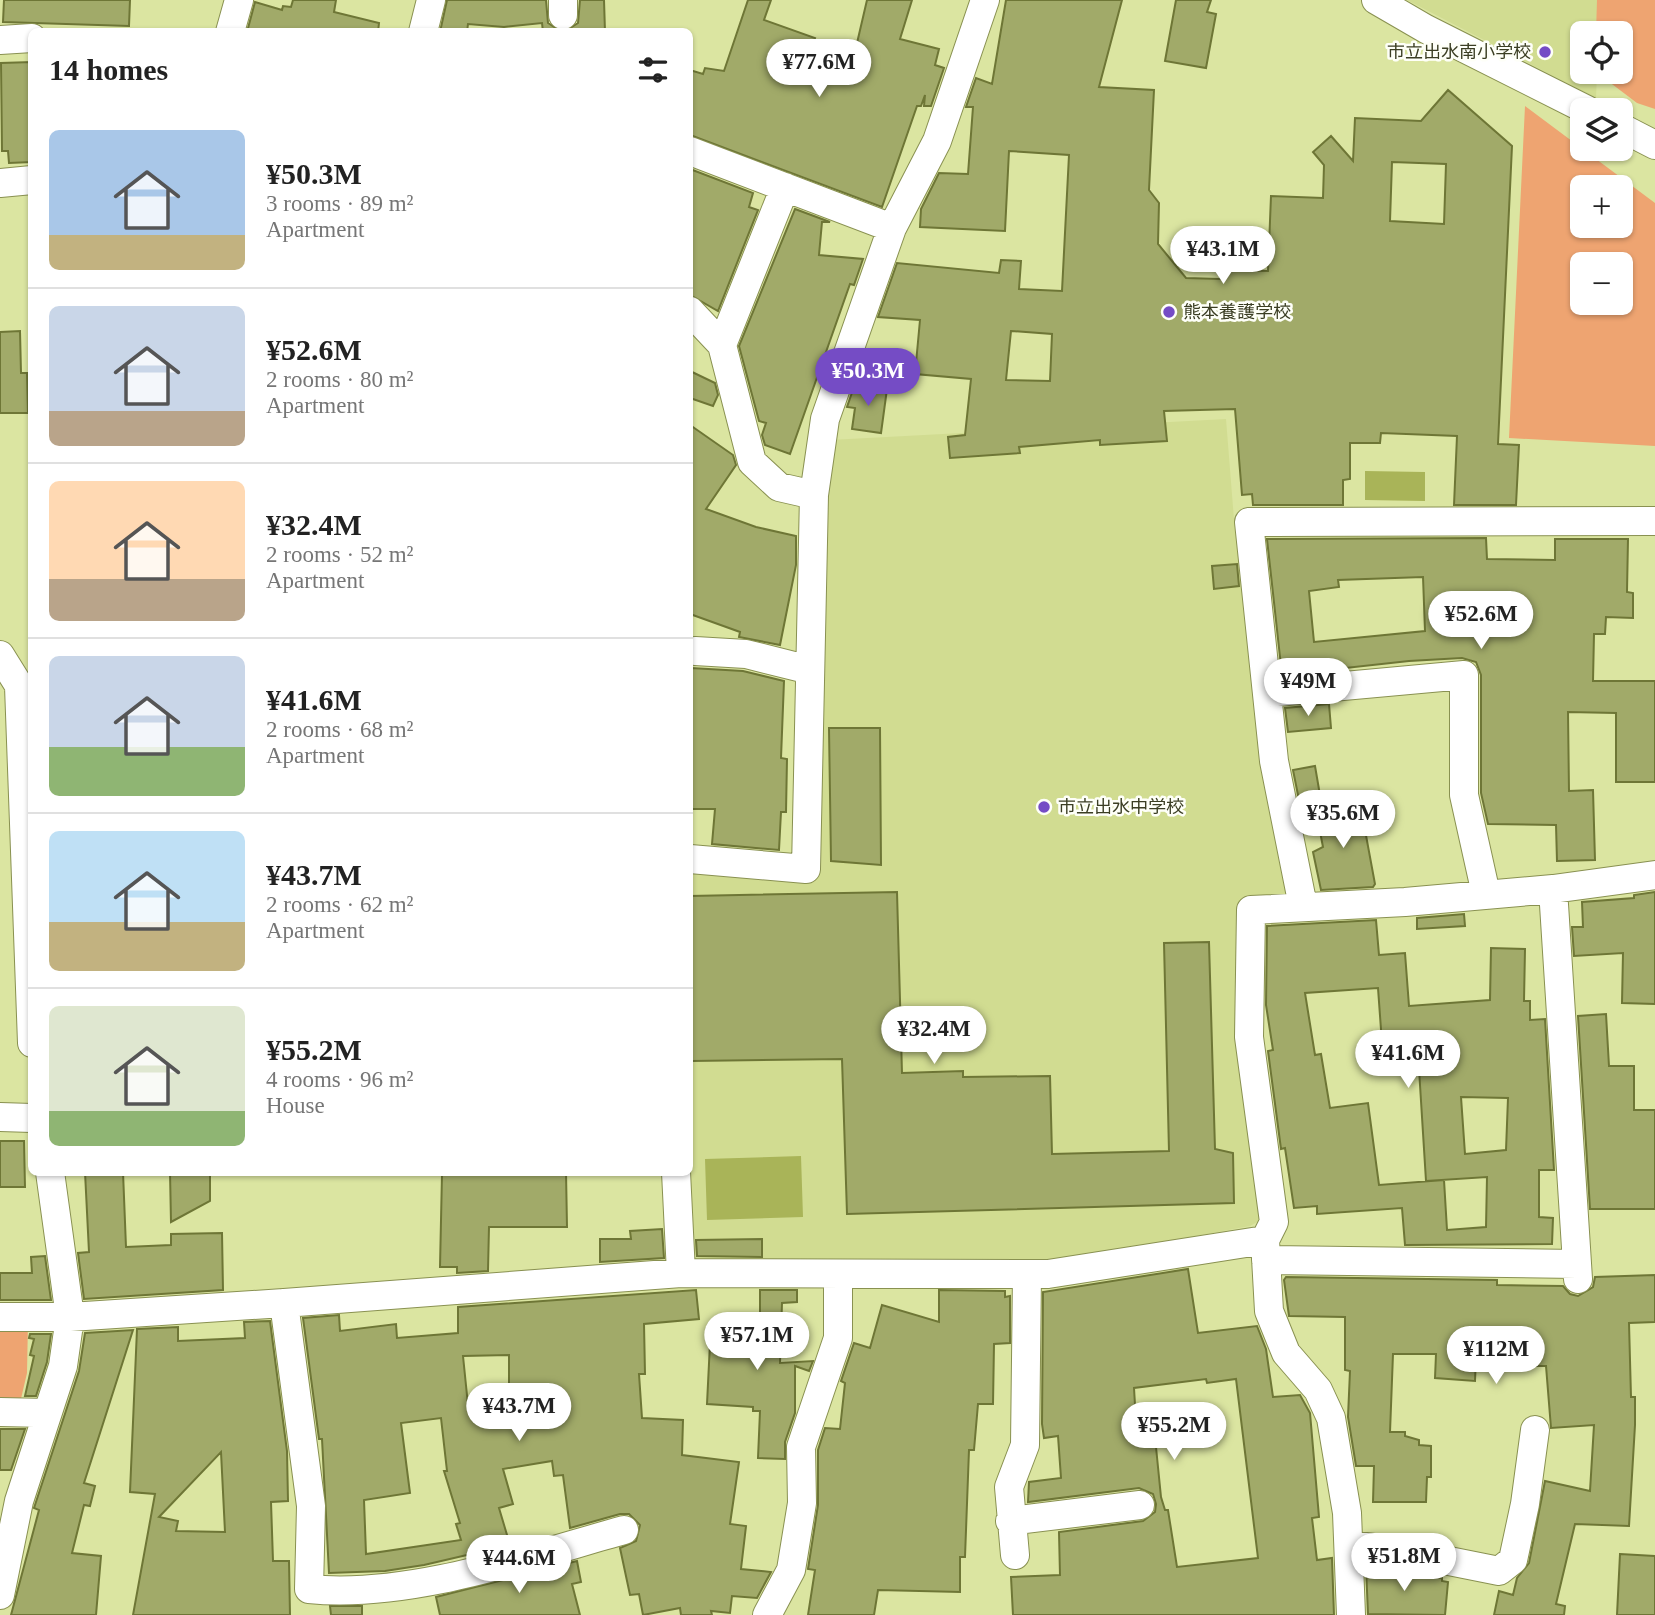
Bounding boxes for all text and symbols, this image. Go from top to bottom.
map controls [1570,21,1633,315]
button: locate [1570,21,1633,84]
pin: ¥77.6M [762,40,876,99]
place label: 市立出水南小学校 [1387,42,1531,62]
marker: 市立出水南小学校 [1537,44,1553,60]
text: ¥77.6M [782,49,856,74]
icon: filters [634,51,672,89]
text: 14 homes [49,53,168,86]
button: layers [1570,98,1633,161]
text: ¥50.3M [266,157,362,190]
icon: home [105,158,189,242]
button: + [1570,175,1633,238]
text: 3 rooms · 89 m² [266,191,413,216]
text: Apartment [266,217,364,242]
pin: ¥43.1M [1166,226,1280,286]
text: ¥43.1M [1186,236,1260,261]
button: − [1570,252,1633,315]
place label: 熊本養護学校 [1183,302,1291,322]
marker: 熊本養護学校 [1161,304,1177,320]
text: ¥52.6M [266,333,362,366]
icon: home [105,334,189,418]
pin: ¥50.3M [811,348,925,408]
text: ¥50.3M [831,358,905,383]
text: 2 rooms · 80 m² [266,367,413,392]
text: Apartment [266,393,364,418]
text: ¥32.4M [266,508,362,541]
icon: home [105,509,189,593]
text: 2 rooms · 52 m² [266,542,413,567]
text: Apartment [266,568,364,593]
pin: ¥52.6M [1424,592,1538,651]
text: ¥52.6M [1444,601,1518,626]
pin: ¥49M [1267,658,1349,718]
text: ¥49M [1280,668,1336,693]
text: ¥41.6M [266,683,362,716]
icon: home [105,684,189,768]
text: 2 rooms · 68 m² [266,717,413,742]
text: Apartment [266,743,364,768]
pin: ¥35.6M [1286,790,1400,850]
place label: 市立出水中学校 [1058,797,1184,817]
marker: 市立出水中学校 [1036,799,1052,815]
text: ¥35.6M [1306,800,1380,825]
text: ¥43.7M [266,858,362,891]
icon: home [105,859,189,943]
text: 2 rooms · 62 m² [266,892,413,917]
text: Apartment [266,918,364,943]
pin: ¥32.4M [877,1006,991,1066]
text: ¥32.4M [897,1016,971,1041]
pin: ¥41.6M [1351,1030,1465,1090]
text: ¥55.2M [266,1033,362,1066]
icon: home [105,1034,189,1118]
text: ¥41.6M [1371,1040,1445,1065]
text: 4 rooms · 96 m² [266,1067,413,1092]
text: House [266,1093,325,1118]
pin: ¥57.1M [700,1312,814,1372]
text: ¥57.1M [720,1322,794,1347]
pin: ¥112M [1447,1326,1545,1386]
text: ¥112M [1463,1336,1529,1361]
pin: ¥43.7M [462,1384,576,1443]
text: ¥43.7M [482,1393,556,1418]
pin: ¥55.2M [1117,1402,1231,1462]
text: ¥55.2M [1137,1412,1211,1437]
pin: ¥51.8M [1347,1534,1461,1593]
pin: ¥44.6M [462,1536,576,1595]
text: ¥51.8M [1367,1543,1441,1568]
text: ¥44.6M [482,1545,556,1570]

